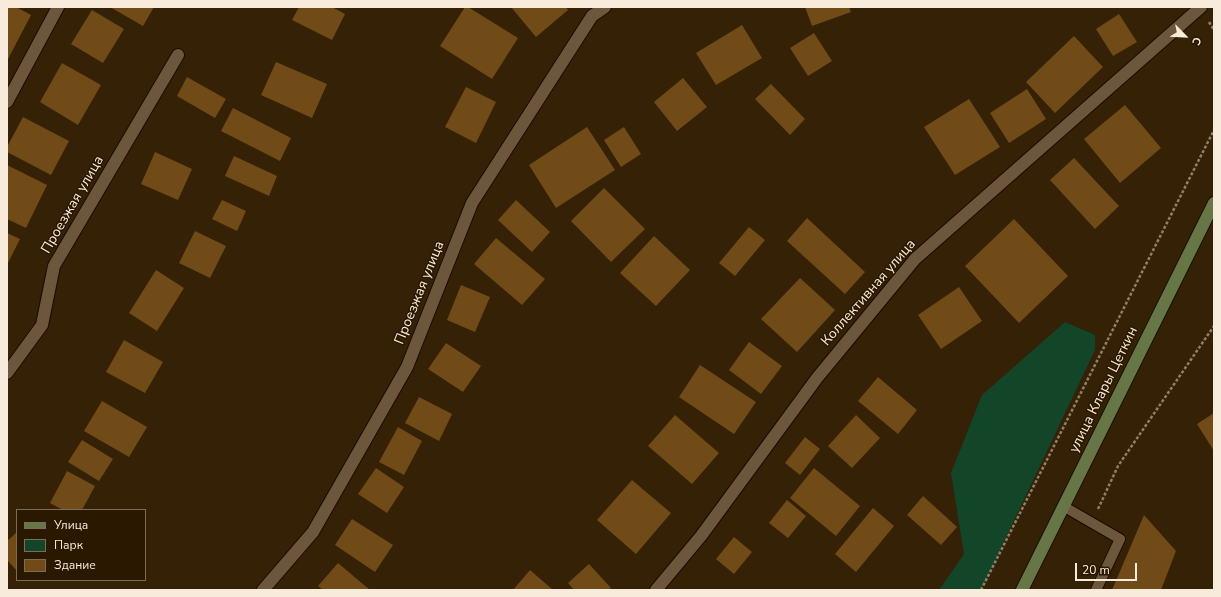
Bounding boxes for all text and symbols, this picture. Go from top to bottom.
north arrow [1165,16,1205,56]
text: С [1188,35,1205,48]
street label: Проезжая улица [38,153,108,257]
street label: Коллективная улица [818,236,920,350]
street label: Проезжая улица [392,239,448,347]
street label: улица Клары Цеткин [1066,324,1142,456]
legend [16,509,146,581]
text: Улица [54,517,88,533]
text: Парк [54,537,83,553]
scale bar [1077,555,1139,581]
text: Здание [54,557,96,573]
text: 20 m [1082,562,1110,578]

